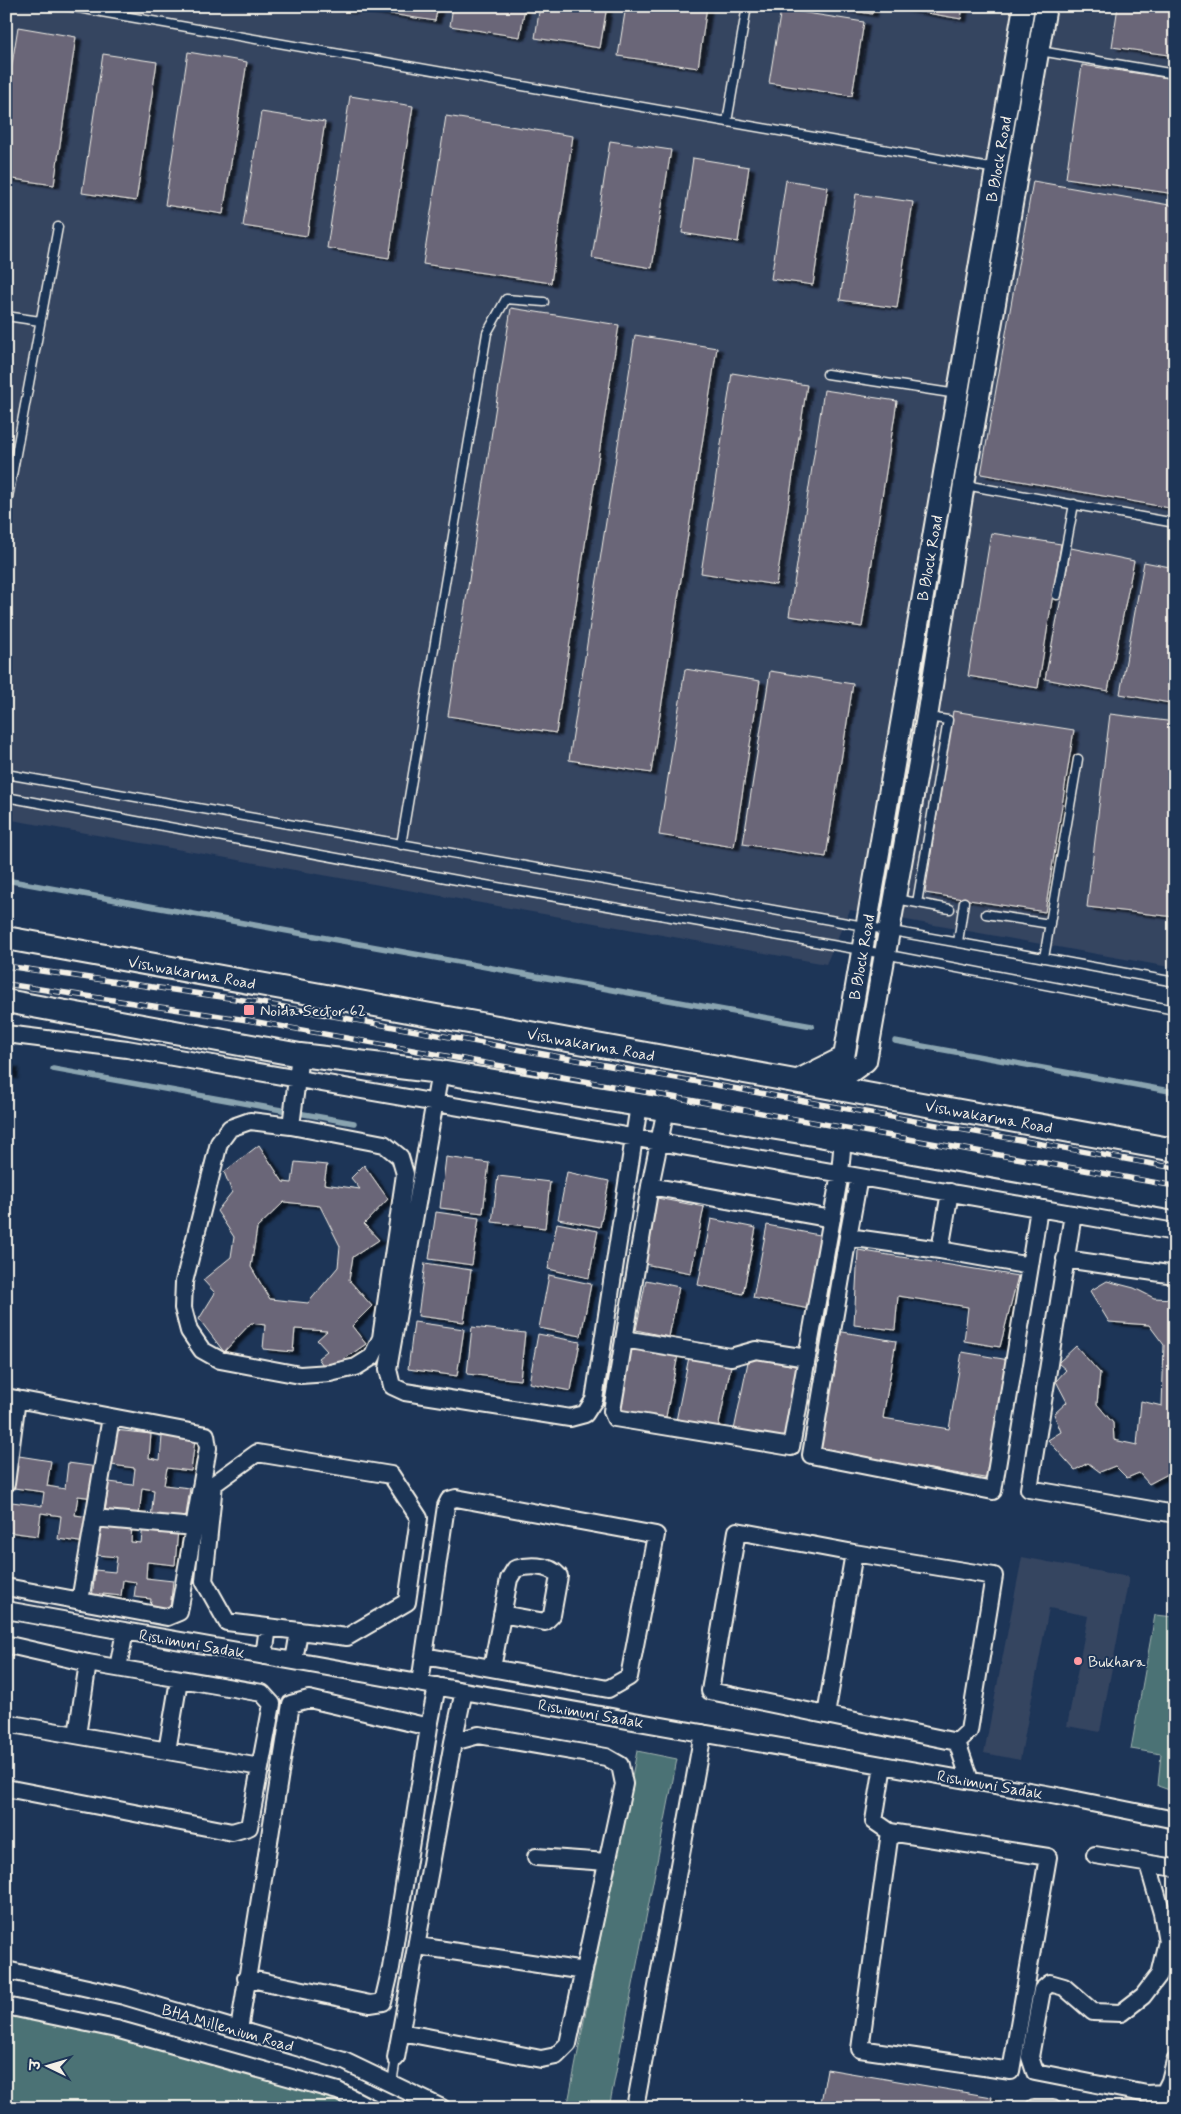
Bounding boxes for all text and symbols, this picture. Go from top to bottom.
street label: B Block Road [982,115,1017,204]
street label: B Block Road [913,514,948,603]
street label: B Block Road [845,913,880,1002]
street label: Vishwakarma Road [126,952,257,995]
place label: Noida Sector 62 [260,1001,366,1022]
marker: Noida Sector 62 [242,1003,256,1017]
street label: Vishwakarma Road [525,1024,656,1067]
street label: Vishwakarma Road [923,1096,1054,1139]
street label: Rishimuni Sadak [137,1625,246,1664]
place label: Bukhara [1088,1652,1146,1673]
marker: Bukhara [1072,1655,1084,1667]
street label: Rishimuni Sadak [536,1695,645,1734]
street label: Rishimuni Sadak [935,1766,1044,1805]
street label: BHA Millenium Road [159,2000,296,2057]
north arrow [22,2042,72,2092]
text: उ [26,2058,46,2072]

